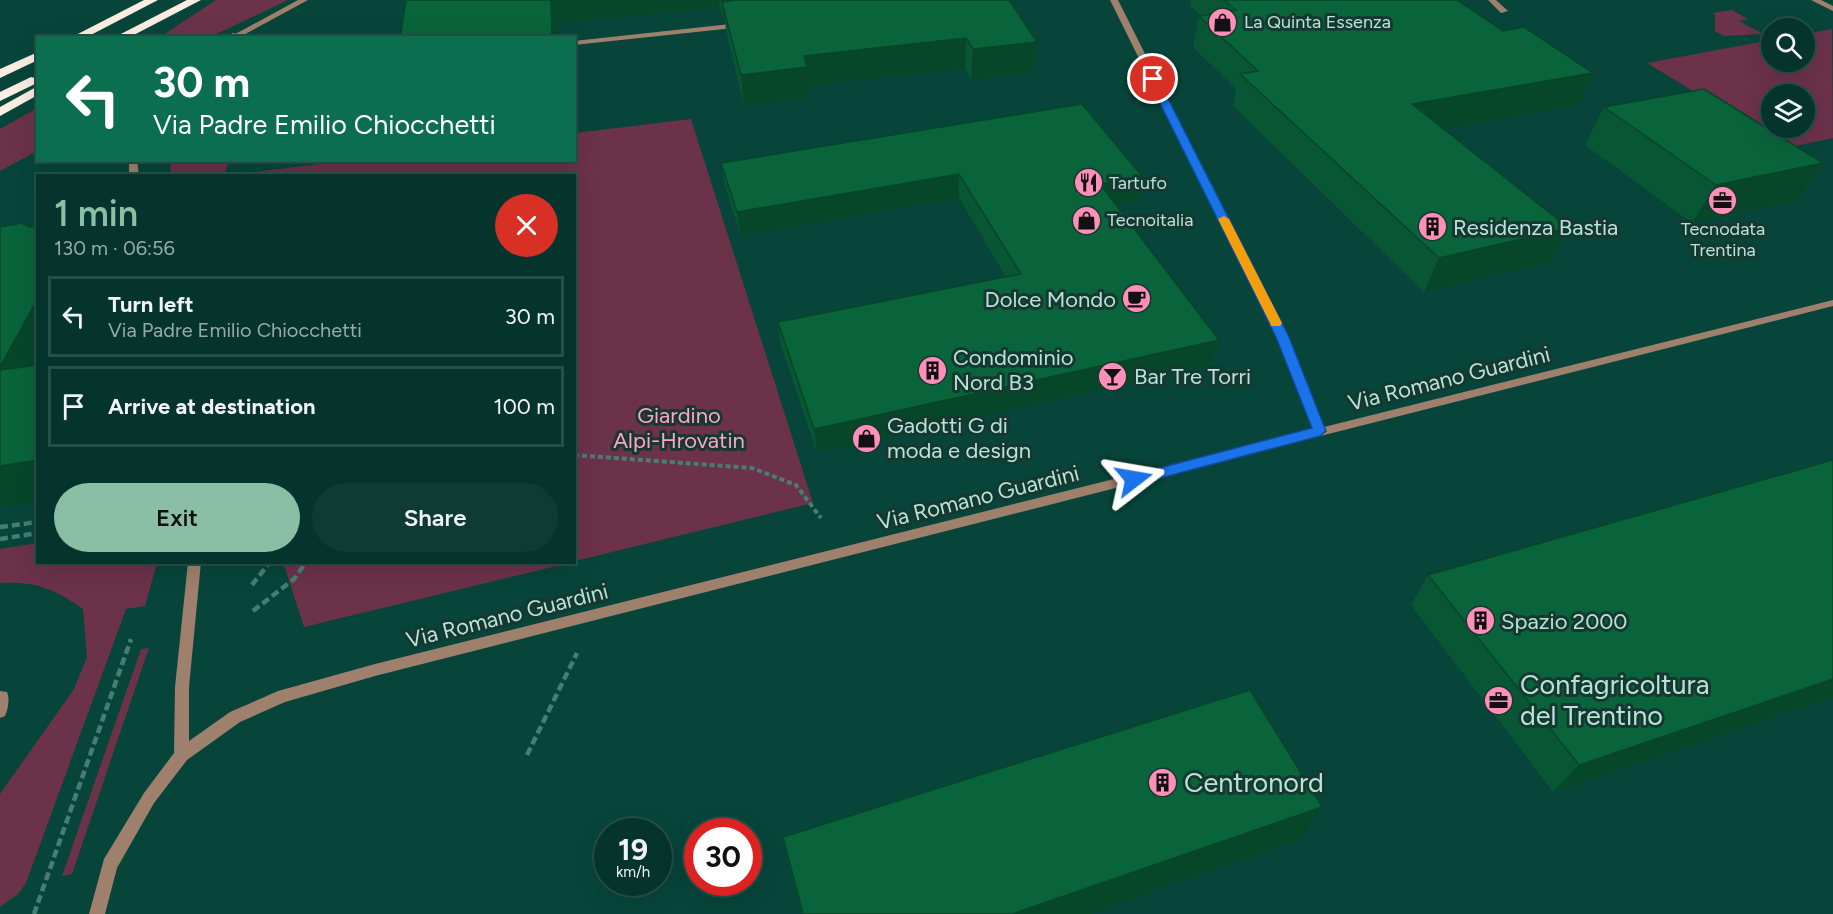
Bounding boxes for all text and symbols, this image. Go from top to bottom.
shop icon: La Quinta Essenza [1207,6,1239,38]
place label: La Quinta Essenza [1244,11,1391,33]
map controls [1761,18,1815,138]
button: search [1761,18,1815,72]
pin [1127,53,1178,104]
text: 30 m [153,57,250,108]
icon: left [54,60,132,138]
icon: arrive [1136,62,1169,95]
button: layers [1761,84,1815,138]
text: Via Padre Emilio Chiocchetti [153,108,496,141]
restaurant icon: Tartufo [1072,167,1104,199]
place label: Tartufo [1109,172,1167,194]
office icon: Tecnodata Trentina [1707,184,1739,216]
text: 1 min [54,192,138,235]
button: close [495,194,558,257]
shop icon: Tecnoitalia [1070,204,1102,236]
place label: Tecnoitalia [1107,209,1193,231]
building icon: Residenza Bastia [1416,211,1448,243]
place label: Residenza Bastia [1453,214,1618,241]
place label: Tecnodata Trentina [1681,218,1765,261]
text: 130 m · 06:56 [54,236,175,260]
cafe icon: Dolce Mondo [1121,283,1153,315]
place label: Dolce Mondo [985,286,1116,313]
text: Turn left [108,291,194,318]
icon: left [57,300,90,333]
text: 30 m [505,303,555,330]
text: Via Padre Emilio Chiocchetti [108,318,362,342]
street label: Via Romano Guardini [1345,340,1553,417]
place label: Condominio Nord B3 [953,344,1074,396]
building icon: Condominio Nord B3 [916,354,948,386]
bar icon: Bar Tre Torri [1097,360,1129,392]
place label: Bar Tre Torri [1134,363,1251,390]
icon: arrive [57,390,90,423]
text: Arrive at destination [108,393,316,420]
text: 100 m [494,393,555,420]
park label: Giardino Alpi-Hrovatin [613,402,745,454]
place label: Gadotti G di moda e design [887,412,1031,464]
shop icon: Gadotti G di moda e design [850,422,882,454]
position arrow [1102,447,1166,511]
street label: Via Romano Guardini [874,459,1082,536]
button: Exit [54,483,300,552]
button: Share [312,483,558,552]
street label: Via Romano Guardini [403,577,611,654]
building icon: Spazio 2000 [1464,605,1496,637]
place label: Spazio 2000 [1501,608,1627,635]
place label: Confagricoltura del Trentino [1520,668,1709,732]
office icon: Confagricoltura del Trentino [1483,685,1515,717]
place label: Centronord [1184,766,1324,799]
building icon: Centronord [1147,767,1179,799]
speed limit sign: 30 [684,818,762,896]
text: 19 [618,831,648,868]
text: km/h [616,863,650,881]

